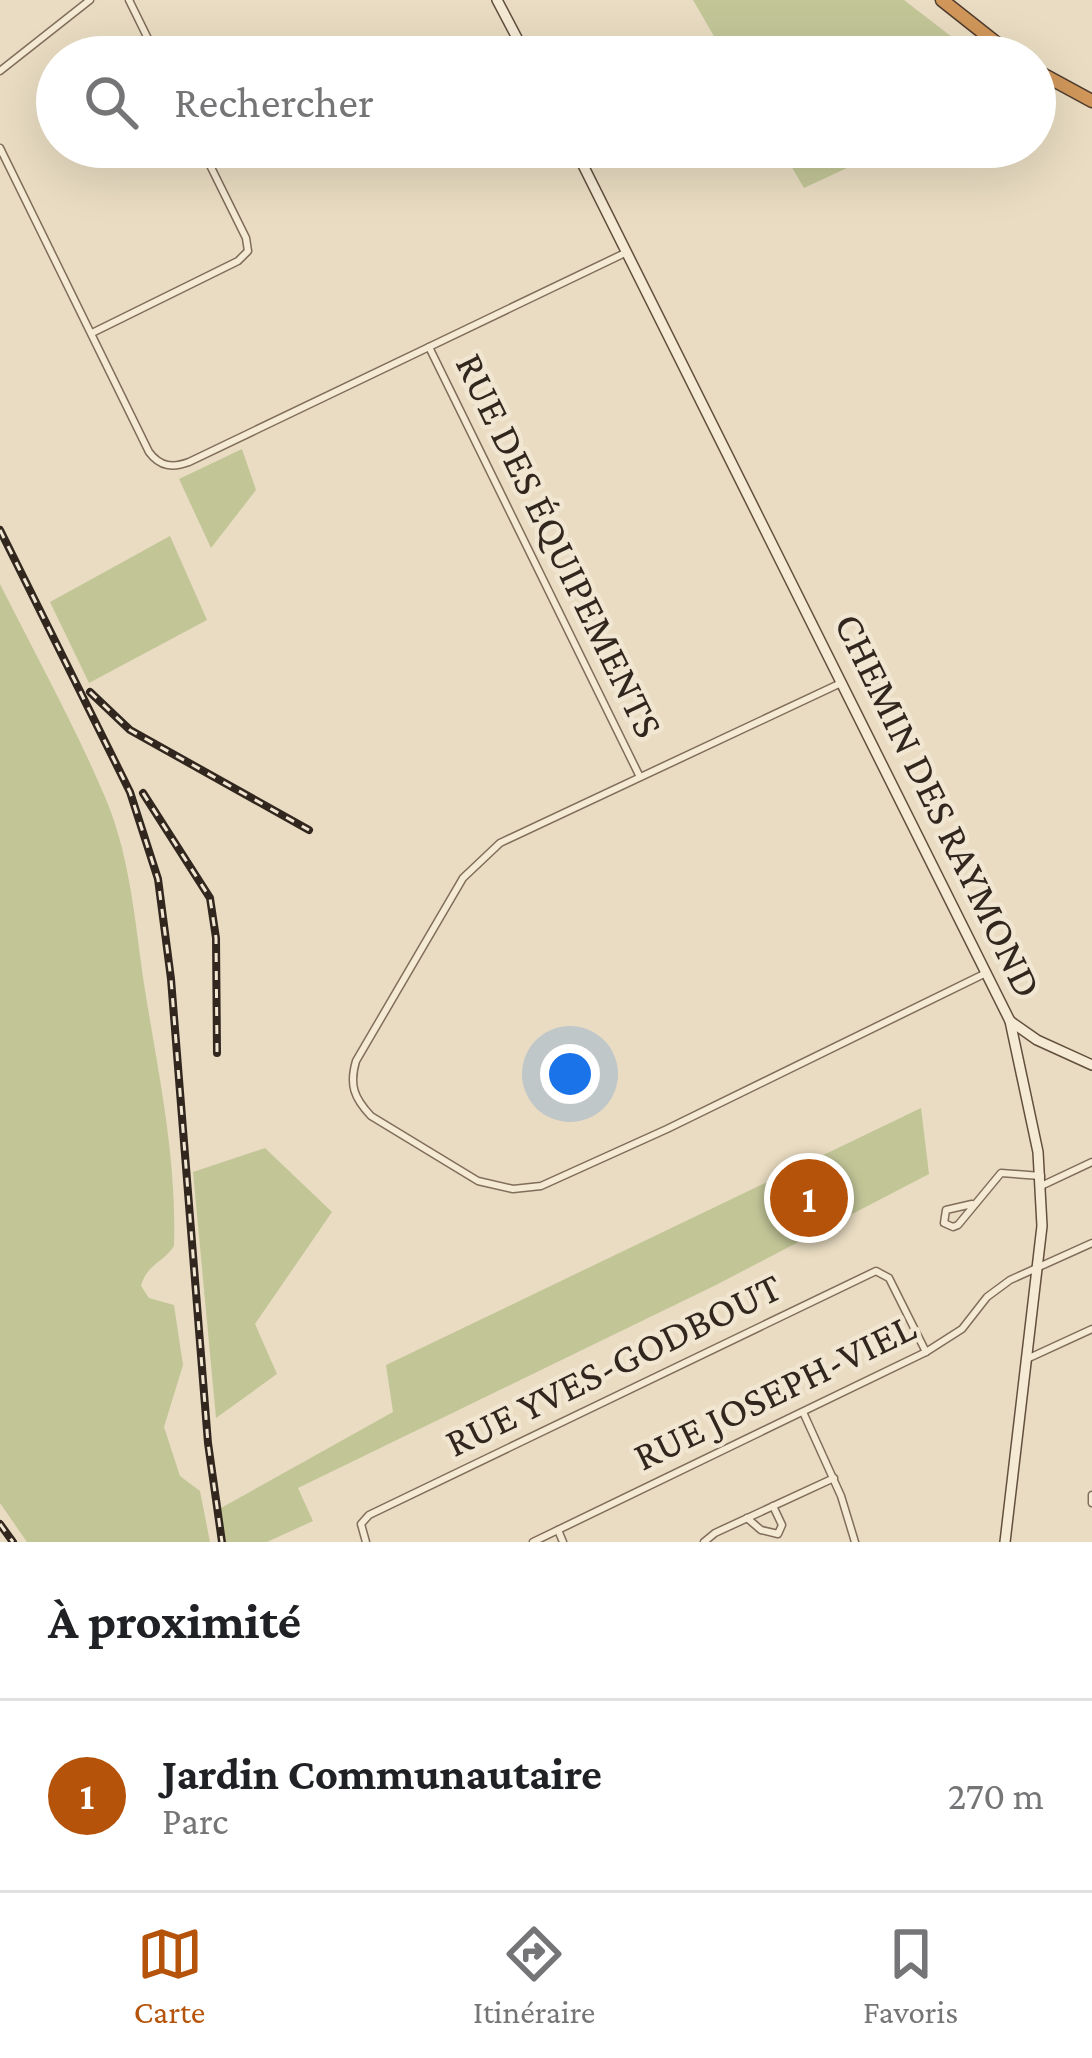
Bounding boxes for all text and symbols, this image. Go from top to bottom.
search box [36,36,1056,168]
icon: search [78,69,144,135]
text: Rechercher [174,77,374,127]
street label: RUE DES ÉQUIPEMENTS [447,345,673,745]
street label: CHEMIN DES RAYMOND [825,605,1053,1005]
your location [540,1044,600,1104]
pin: 1 [770,1153,848,1243]
street label: RUE YVES-GODBOUT [437,1262,789,1466]
street label: RUE JOSEPH-VIEL [626,1302,923,1480]
text: À proximité [48,1592,301,1649]
text: Jardin Communautaire [162,1749,602,1799]
text: 1 [80,1774,94,1817]
text: 270 m [948,1774,1044,1817]
text: Parc [162,1799,228,1842]
tab: Carte [134,1921,205,2030]
tab: Itinéraire [473,1921,595,2030]
tab: Favoris [863,1921,958,2030]

